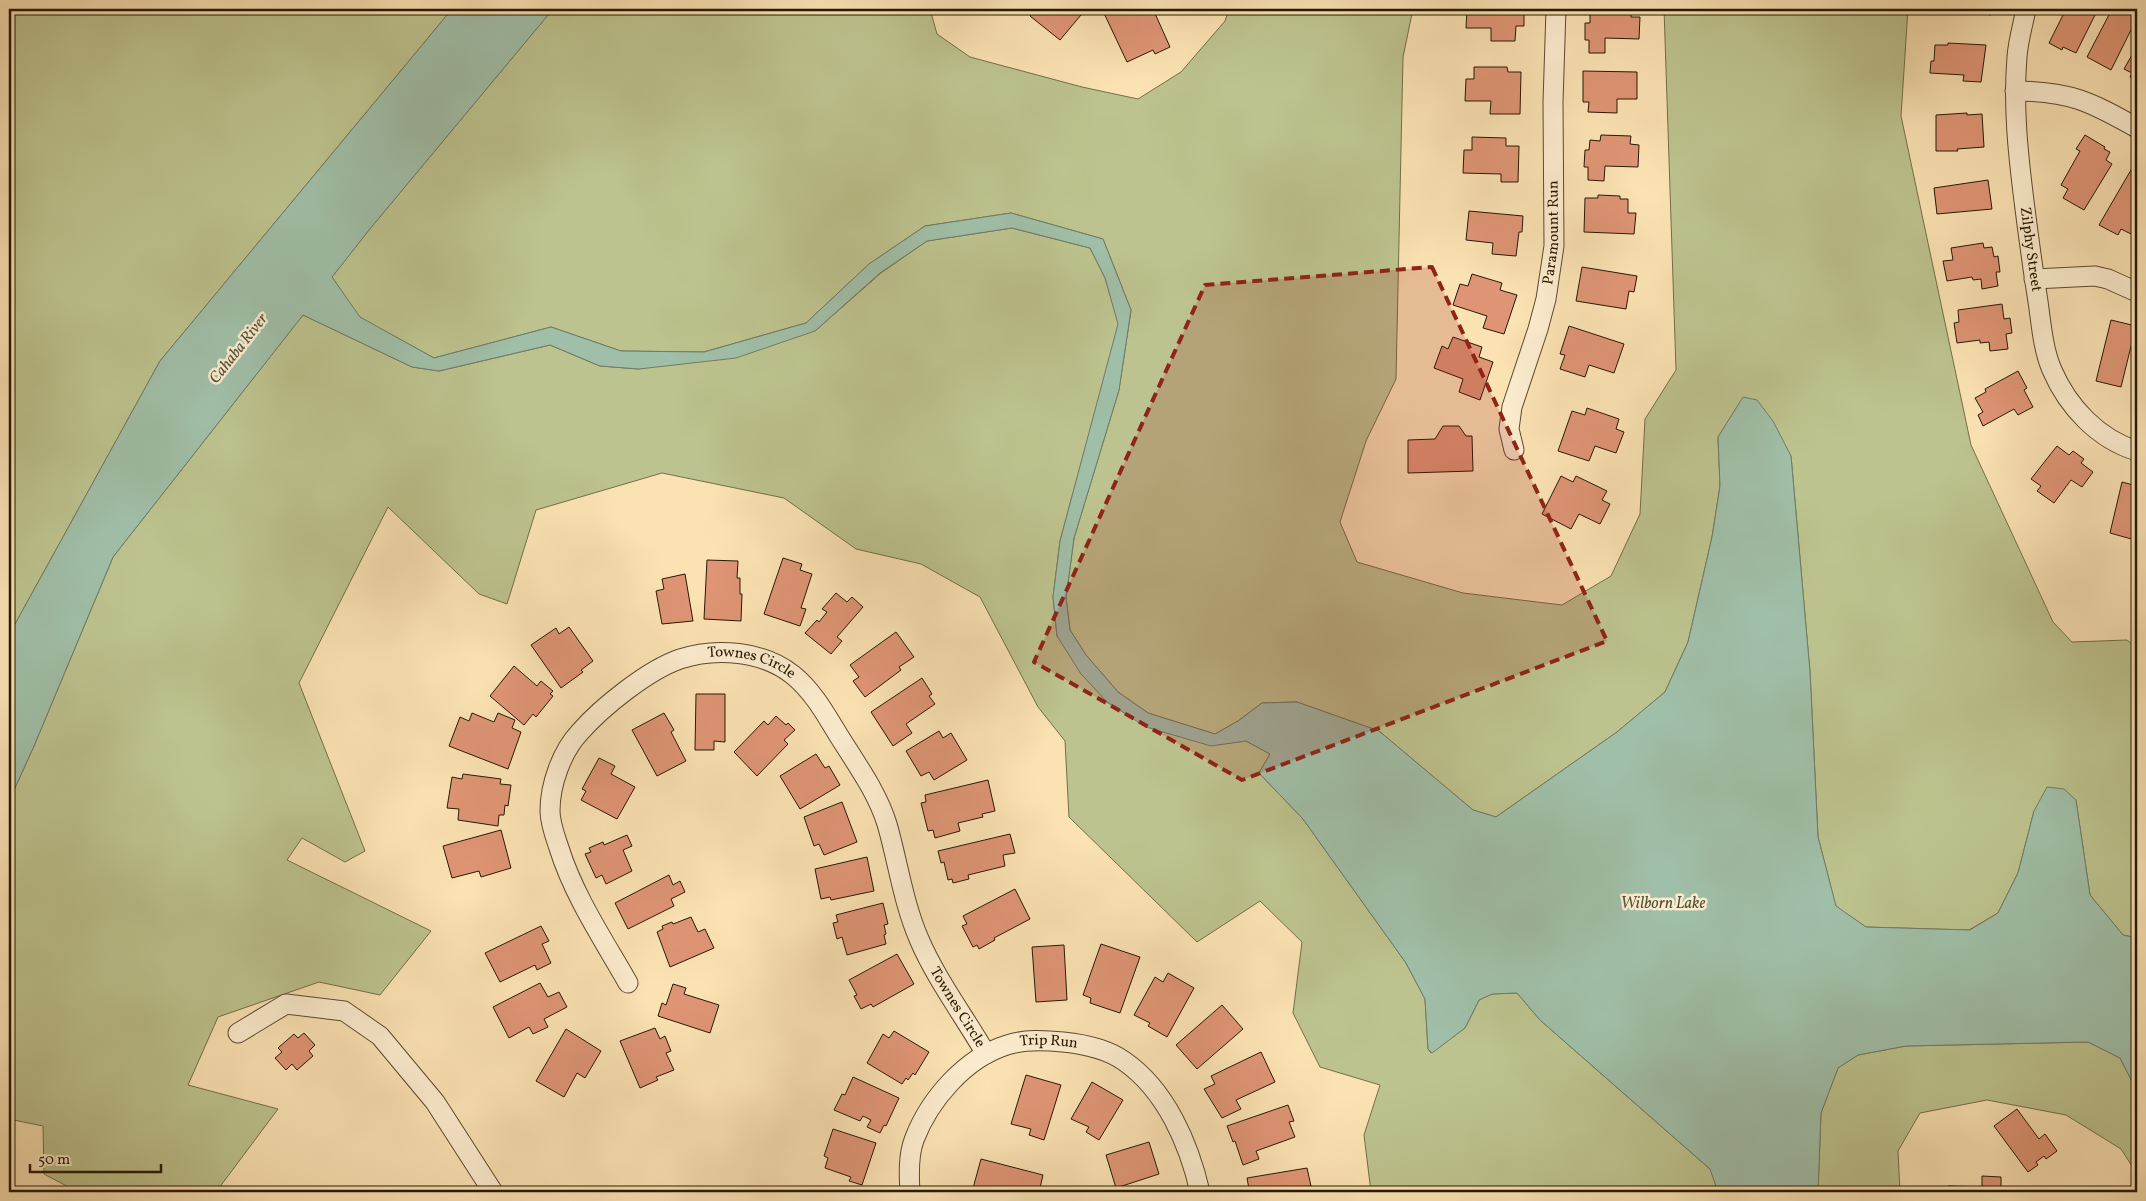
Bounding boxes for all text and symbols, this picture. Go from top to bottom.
street label: Paramount Run [1538,180,1565,286]
street label: Zilphy Street [2014,206,2047,293]
water label: Cahaba River [204,308,274,389]
street label: Townes Circle [707,642,800,684]
water label: Wilborn Lake [1621,893,1706,915]
street label: Townes Circle [924,963,990,1052]
street label: Trip Run [1019,1030,1079,1054]
scale bar [30,1141,161,1173]
text: 50 m [38,1150,70,1171]

